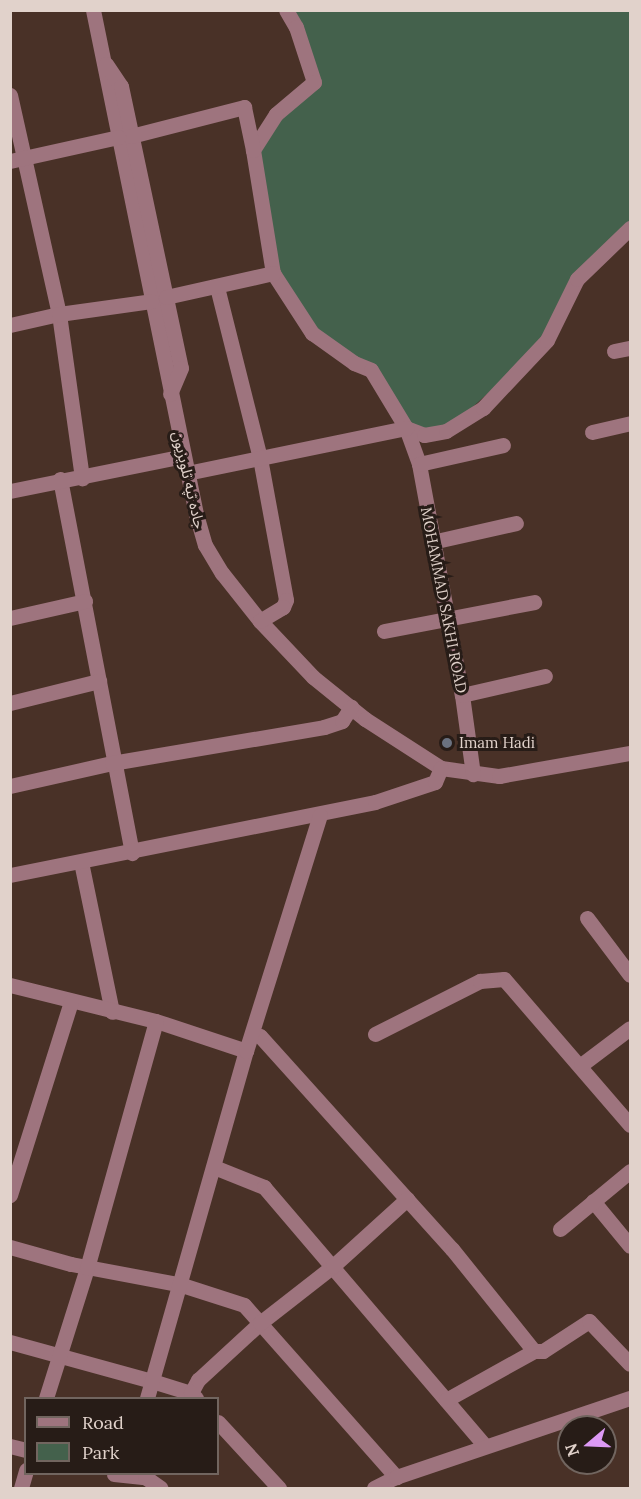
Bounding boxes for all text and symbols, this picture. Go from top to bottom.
street label: جاده تپه تلویزیون [169,429,209,531]
street label: MOHAMMAD SAKHI ROAD [417,505,471,695]
place label: Imam Hadi [459,734,535,752]
marker: Imam Hadi [440,736,454,750]
legend [24,1397,219,1475]
text: Road [82,1411,124,1434]
north arrow [557,1415,617,1475]
text: Park [82,1441,119,1464]
text: N [560,1441,583,1459]

